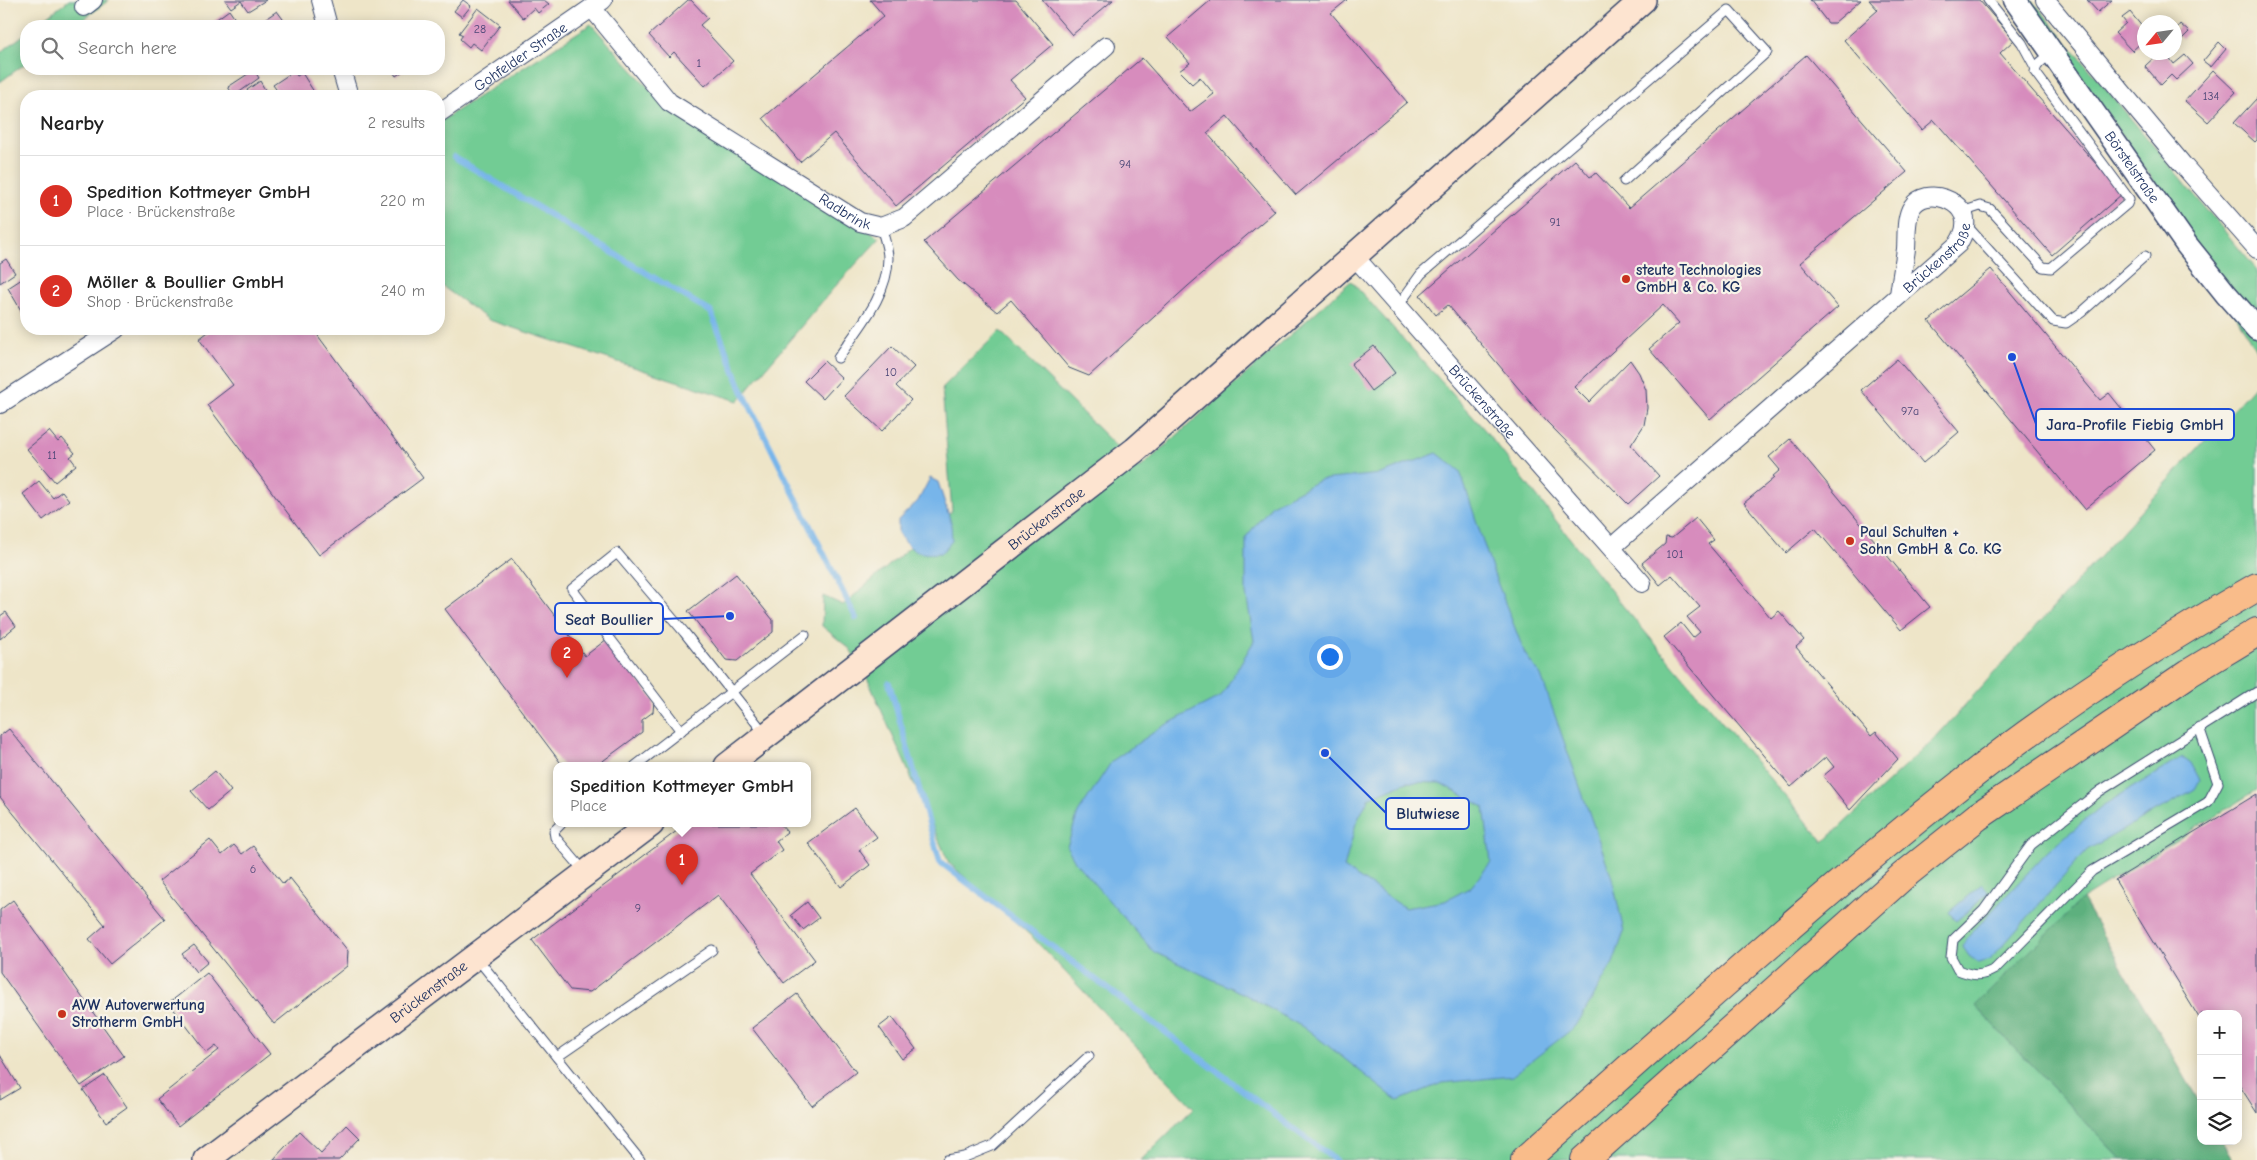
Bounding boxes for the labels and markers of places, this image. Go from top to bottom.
place label: steute Technologies GmbH & Co. KG [1636,261,1761,296]
marker: steute Technologies GmbH & Co. KG [1620,273,1632,285]
callout: Jara-Profile Fiebig GmbH [2036,409,2234,440]
place label: Paul Schulten + Sohn GmbH & Co. KG [1860,523,2002,558]
marker: Paul Schulten + Sohn GmbH & Co. KG [1844,535,1856,547]
callout: Seat Boullier [555,603,663,634]
pin: 2 [551,637,583,678]
callout: Blutwiese [1386,798,1469,829]
pin: 1 [666,844,698,885]
place label: AVW Autoverwertung Strotherm GmbH [72,996,205,1031]
marker: AVW Autoverwertung Strotherm GmbH [56,1008,68,1020]

